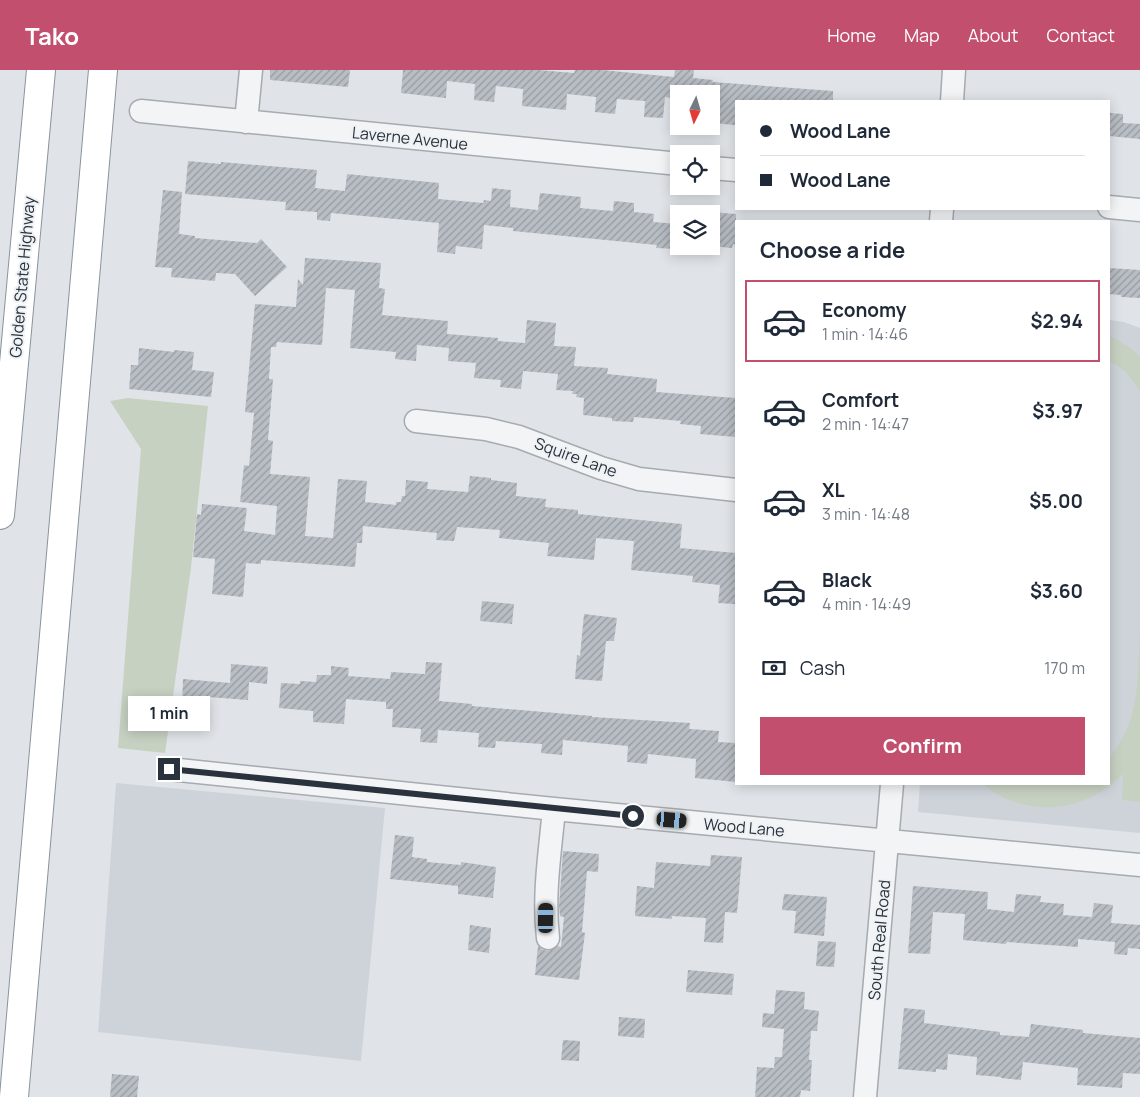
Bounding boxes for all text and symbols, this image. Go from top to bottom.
text: Tako [25,19,79,52]
text: Home [827,23,876,47]
text: Map [904,23,940,47]
text: About [968,23,1018,47]
text: Contact [1046,23,1115,47]
north arrow [670,85,720,135]
map controls [670,85,720,255]
text: Wood Lane [790,118,891,144]
street label: Laverne Avenue [351,121,469,155]
button: locate [670,145,720,195]
text: Wood Lane [790,167,891,193]
street label: Golden State Highway [4,195,40,359]
button: layers [670,205,720,255]
text: Choose a ride [760,235,905,265]
text: Economy [822,297,906,323]
icon: car [762,299,807,344]
text: $2.94 [1031,308,1083,334]
text: 1 min · 14:46 [822,323,908,345]
text: Comfort [822,387,899,413]
icon: car [762,389,807,434]
text: $3.97 [1032,398,1083,424]
text: 2 min · 14:47 [822,413,909,435]
street label: Squire Lane [532,432,620,482]
text: XL [822,477,845,503]
icon: car [762,479,807,524]
text: $5.00 [1029,488,1083,514]
text: 3 min · 14:48 [822,503,910,525]
text: Black [822,567,871,593]
icon: car [762,569,807,614]
text: $3.60 [1030,578,1083,604]
text: 4 min · 14:49 [822,593,911,615]
icon: cash [760,654,788,682]
text: Cash [800,655,845,681]
text: 170 m [1044,657,1085,679]
callout: 1 min [128,696,210,732]
text: 1 min [149,702,189,724]
button: Confirm [760,717,1085,775]
route end [158,758,180,780]
route start [622,805,644,827]
car [656,811,687,829]
street label: Wood Lane [702,812,786,842]
street label: South Real Road [863,879,895,1001]
car [538,903,553,933]

